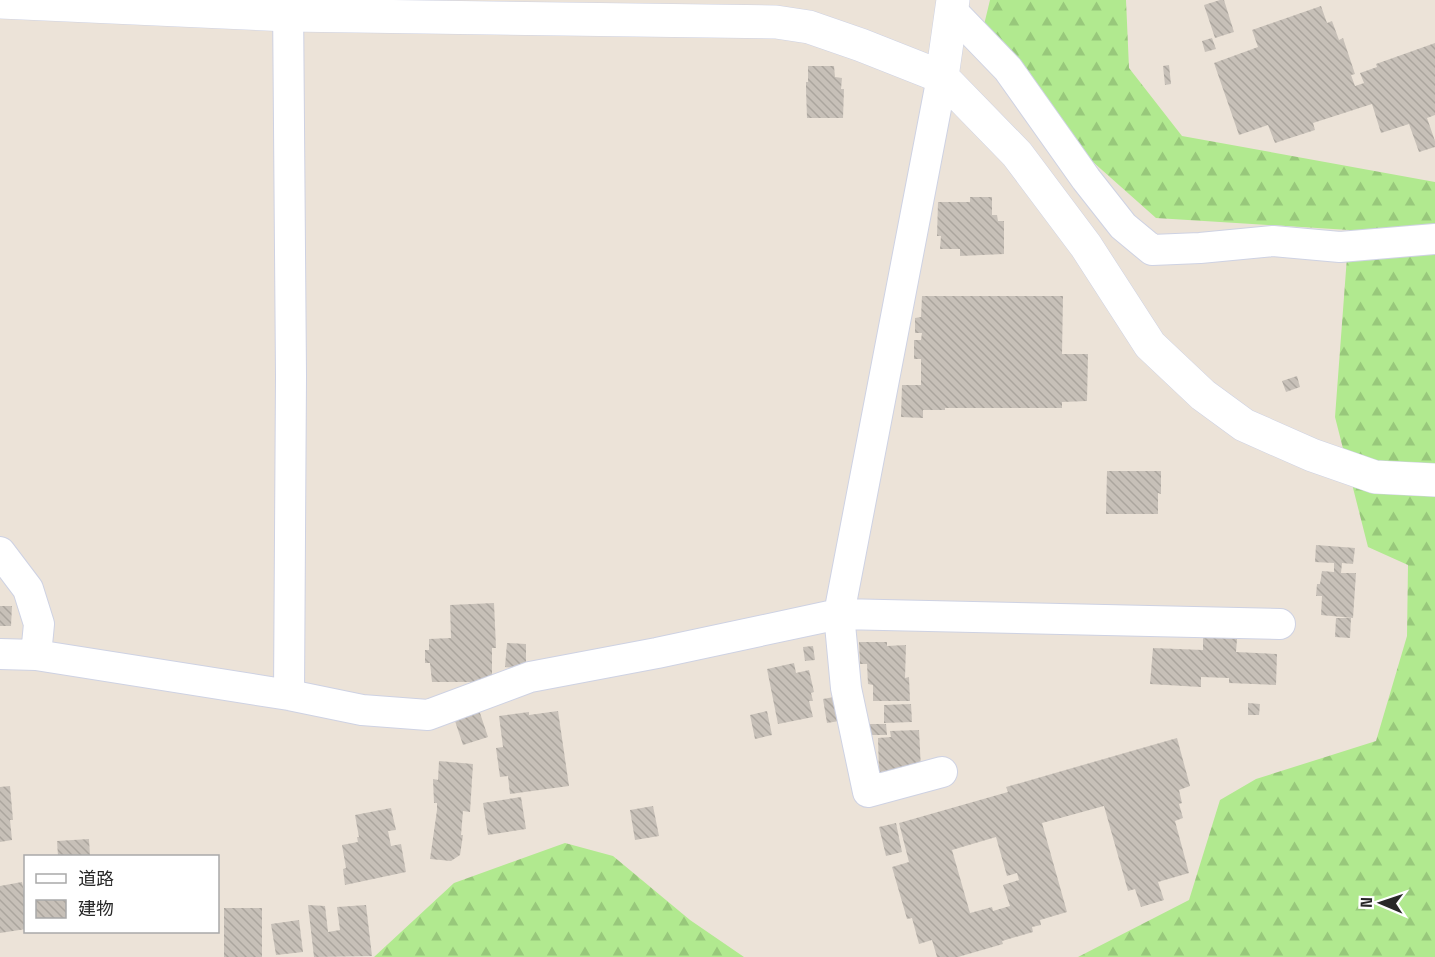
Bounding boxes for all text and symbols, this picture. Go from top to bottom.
legend [24,855,219,933]
text: 道路 [78,867,114,890]
north arrow [1351,873,1411,933]
text: 建物 [78,897,114,920]
text: N [1356,897,1377,908]

